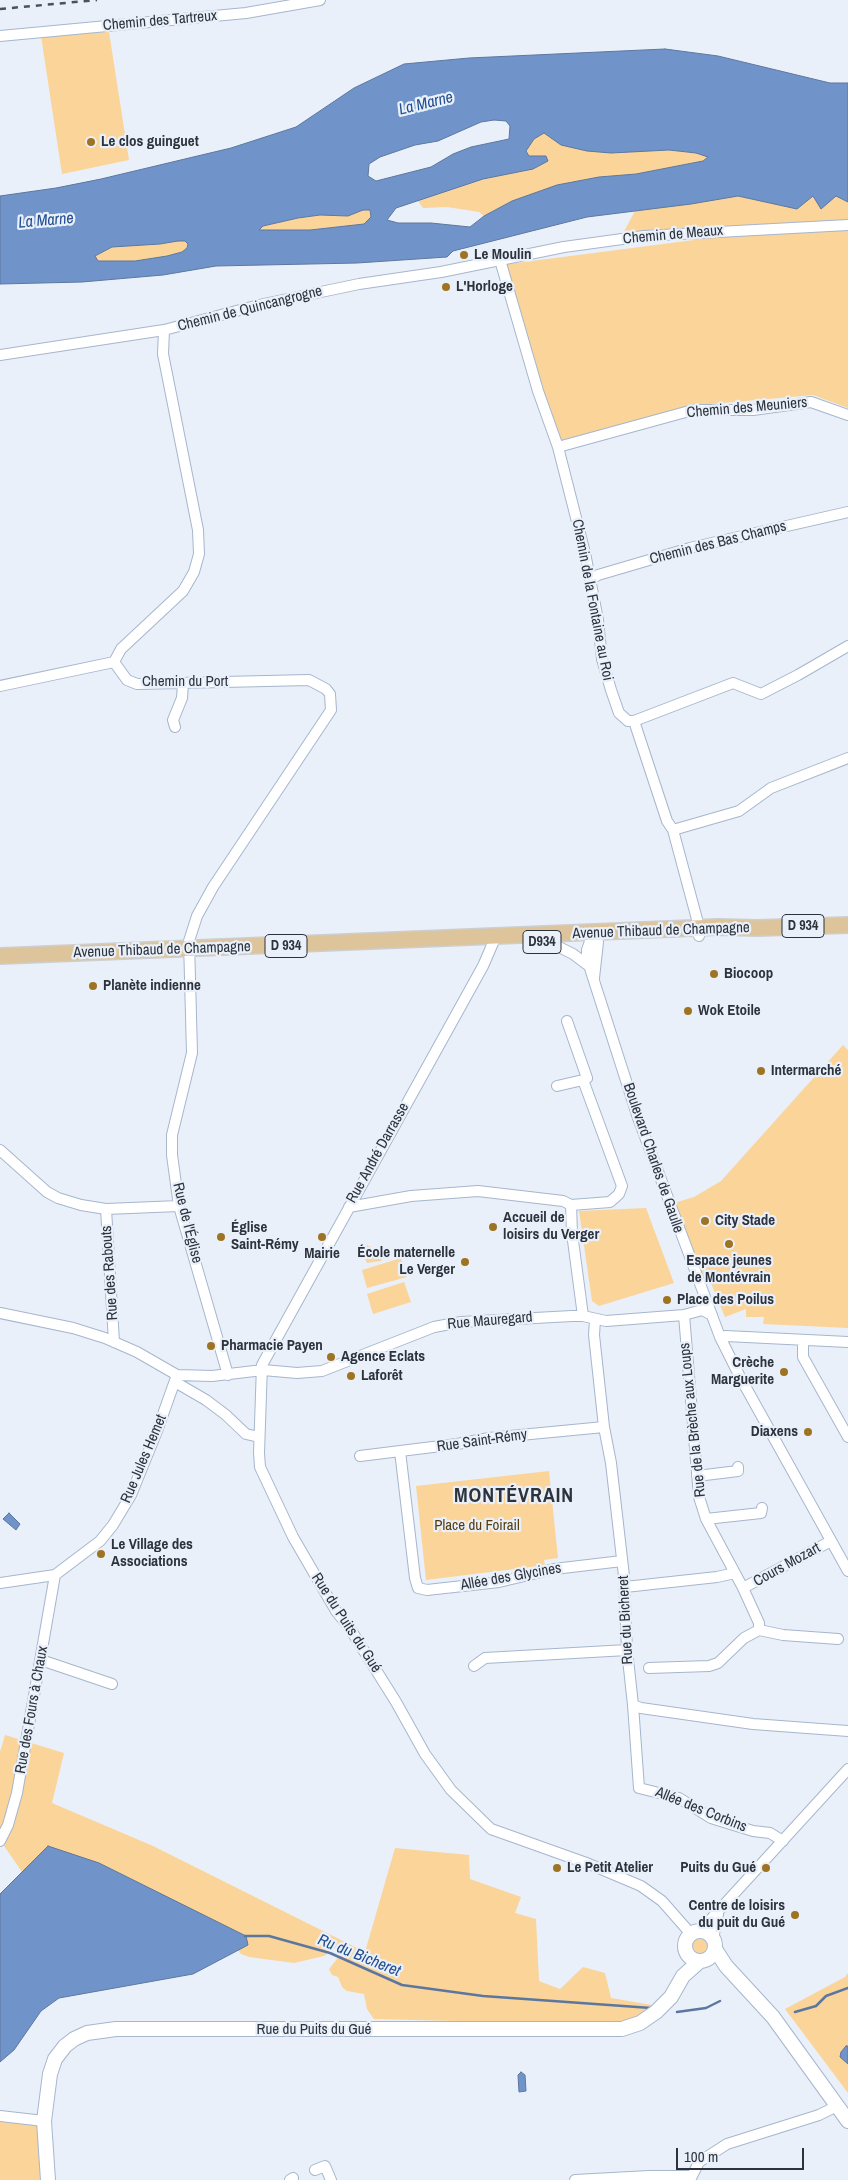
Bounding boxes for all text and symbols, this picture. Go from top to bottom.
street label: Chemin des Tartreux [102,7,218,35]
water label: La Marne [397,88,455,120]
place label: Le clos guinguet [101,133,199,151]
marker: Le clos guinguet [85,136,97,148]
water label: La Marne [18,209,74,233]
street label: Chemin de Meaux [622,222,724,248]
place label: Le Moulin [474,246,531,264]
marker: Le Moulin [458,249,470,261]
place label: L'Horloge [456,278,513,296]
marker: L'Horloge [440,281,452,293]
street label: Chemin de Quincangrogne [176,282,324,336]
street label: Chemin des Meuniers [686,394,808,422]
street label: Chemin des Bas Champs [648,517,788,569]
street label: Chemin de la Fontaine au Roi [568,518,616,682]
street label: Chemin du Port [142,673,228,691]
road number: D 934 [782,914,824,938]
street label: Avenue Thibaud de Champagne [572,919,750,943]
road number: D934 [523,930,561,954]
road number: D 934 [265,934,307,958]
street label: Avenue Thibaud de Champagne [73,938,251,962]
place label: Biocoop [724,965,773,983]
marker: Biocoop [708,968,720,980]
place label: Planète indienne [103,977,201,995]
marker: Planète indienne [87,980,99,992]
place label: Wok Etoile [698,1002,761,1020]
marker: Wok Etoile [682,1005,694,1017]
place label: Intermarché [771,1062,841,1080]
marker: Intermarché [755,1065,767,1077]
street label: Boulevard Charles de Gaulle [619,1081,687,1235]
street label: Rue André Darrasse [343,1100,413,1206]
street label: Rue de l'Église [168,1181,206,1265]
place label: Accueil de loisirs du Verger [503,1209,599,1244]
place label: City Stade [715,1212,775,1230]
marker: City Stade [699,1215,711,1227]
place label: Église Saint-Rémy [231,1219,299,1254]
marker: Accueil de loisirs du Verger [487,1221,499,1233]
street label: Rue des Rabouts [98,1225,122,1321]
marker: Église Saint-Rémy [215,1231,227,1243]
marker: Mairie [316,1231,328,1243]
marker: Espace jeunes de Montévrain [723,1238,735,1250]
place label: École maternelle Le Verger [357,1244,455,1279]
place label: Mairie [304,1245,340,1263]
place label: Espace jeunes de Montévrain [686,1252,772,1287]
marker: École maternelle Le Verger [459,1256,471,1268]
place label: Place des Poilus [677,1291,774,1309]
marker: Place des Poilus [661,1294,673,1306]
street label: Rue Mauregard [447,1308,533,1334]
place label: Pharmacie Payen [221,1337,323,1355]
marker: Pharmacie Payen [205,1340,217,1352]
street label: Rue de la Brèche aux Loups [676,1342,710,1498]
place label: Agence Eclats [341,1348,425,1366]
marker: Agence Eclats [325,1351,337,1363]
place label: Crèche Marguerite [711,1354,774,1389]
marker: Crèche Marguerite [778,1366,790,1378]
place label: Laforêt [361,1367,403,1385]
marker: Laforêt [345,1370,357,1382]
street label: Rue Jules Hemet [117,1412,171,1506]
place label: Diaxens [751,1423,798,1441]
street label: Rue Saint-Rémy [436,1426,528,1456]
marker: Diaxens [802,1426,814,1438]
district label: MONTÉVRAIN [453,1485,575,1509]
park label: Place du Foirail [434,1517,520,1535]
place label: Le Village des Associations [111,1536,193,1571]
street label: Cours Mozart [750,1539,824,1591]
marker: Le Village des Associations [95,1548,107,1560]
street label: Allée des Glycines [459,1559,563,1595]
street label: Rue du Puits du Gué [307,1570,385,1676]
street label: Rue du Bicheret [615,1575,637,1665]
street label: Rue des Fours à Chaux [12,1645,52,1775]
street label: Allée des Corbins [653,1783,749,1837]
place label: Le Petit Atelier [567,1859,653,1877]
place label: Puits du Gué [680,1859,756,1877]
marker: Le Petit Atelier [551,1862,563,1874]
marker: Puits du Gué [760,1862,772,1874]
place label: Centre de loisirs du puit du Gué [689,1897,785,1932]
marker: Centre de loisirs du puit du Gué [789,1909,801,1921]
water label: Ru du Bicheret [315,1931,403,1981]
street label: Rue du Puits du Gué [257,2021,371,2039]
scale bar [678,2138,806,2170]
text: 100 m [684,2146,718,2167]

